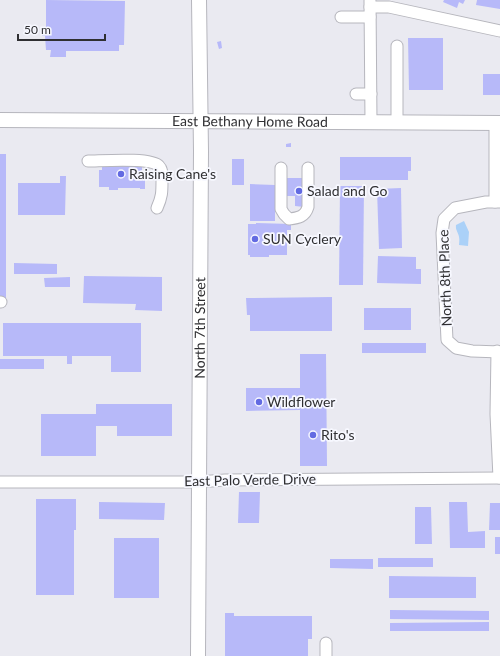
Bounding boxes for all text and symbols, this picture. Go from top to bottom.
scale bar [18,16,105,42]
text: 50 m [24,22,51,37]
street label: East Bethany Home Road [172,112,328,130]
place label: Raising Cane's [129,165,216,182]
marker: Raising Cane's [116,169,126,179]
place label: Salad and Go [307,182,387,199]
marker: Salad and Go [294,186,304,196]
street label: North 8th Place [434,229,455,327]
place label: SUN Cyclery [263,230,342,247]
marker: SUN Cyclery [250,234,260,244]
street label: North 7th Street [191,277,208,379]
place label: Wildflower [267,393,335,410]
marker: Wildflower [254,397,264,407]
place label: Rito's [321,426,354,443]
marker: Rito's [308,430,318,440]
street label: East Palo Verde Drive [184,470,316,489]

